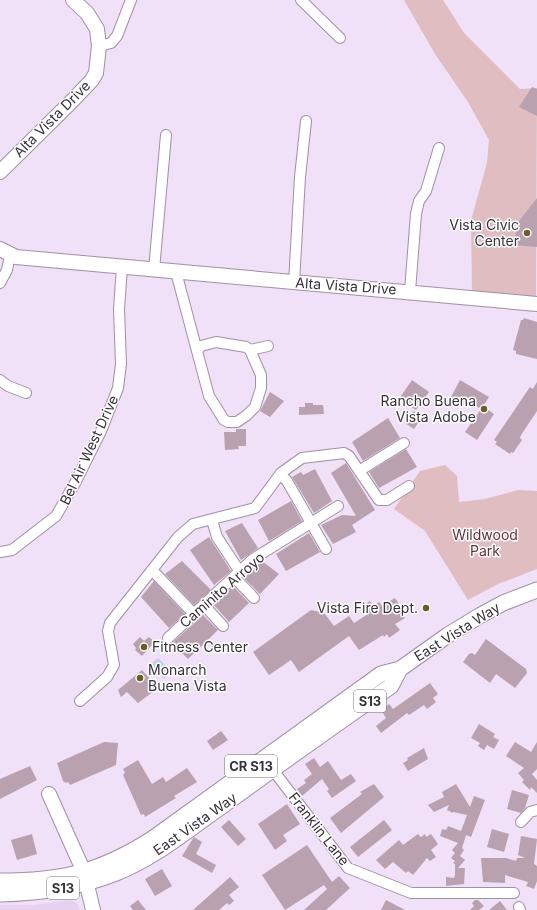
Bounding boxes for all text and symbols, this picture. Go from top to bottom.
street label: Alta Vista Drive [10,77,93,160]
place label: Vista Civic Center [449,216,519,249]
marker: Vista Civic Center [522,228,532,238]
street label: Alta Vista Drive [295,273,397,298]
street label: Bel Air West Drive [56,392,121,507]
place label: Rancho Buena Vista Adobe [381,392,476,425]
marker: Rancho Buena Vista Adobe [479,404,489,414]
park label: Wildwood Park [452,526,518,559]
street label: Caminito Arroyo [176,548,267,631]
street label: East Vista Way [411,598,503,665]
place label: Vista Fire Dept. [317,599,418,616]
marker: Vista Fire Dept. [421,603,431,613]
place label: Fitness Center [152,638,248,655]
marker: Fitness Center [139,642,149,652]
place label: Monarch Buena Vista [148,661,227,694]
marker: Monarch Buena Vista [135,673,145,683]
road number: S13 [354,690,386,712]
road number: CR S13 [225,755,277,777]
street label: East Vista Way [150,789,240,859]
street label: Franklin Lane [286,789,353,869]
road number: S13 [47,877,79,899]

